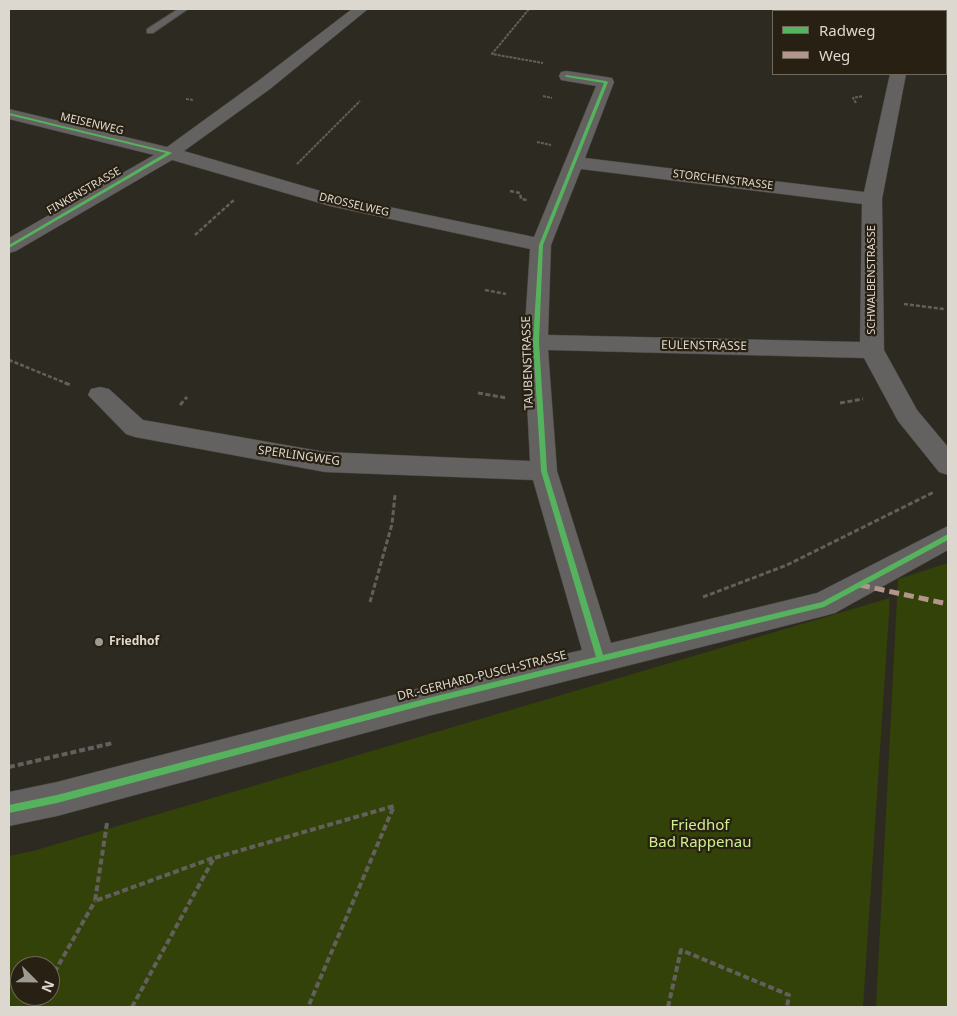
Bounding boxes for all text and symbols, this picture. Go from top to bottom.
legend [772,10,947,75]
text: Radweg [819,20,875,40]
text: Weg [819,45,850,65]
street label: MEISENWEG [59,110,125,138]
street label: FINKENSTRASSE [45,164,123,218]
street label: STORCHENSTRASSE [672,167,774,193]
street label: DROSSELWEG [318,191,390,219]
street label: SCHWALBENSTRASSE [865,225,879,335]
street label: TAUBENSTRASSE [519,316,537,410]
street label: EULENSTRASSE [661,338,747,354]
street label: SPERLINGWEG [257,443,341,469]
place label: Friedhof [109,635,159,649]
marker: Friedhof [93,636,105,648]
street label: DR.-GERHARD-PUSCH-STRASSE [396,648,568,704]
park label: Friedhof Bad Rappenau [649,817,751,852]
north arrow [10,956,60,1006]
text: N [37,978,59,996]

